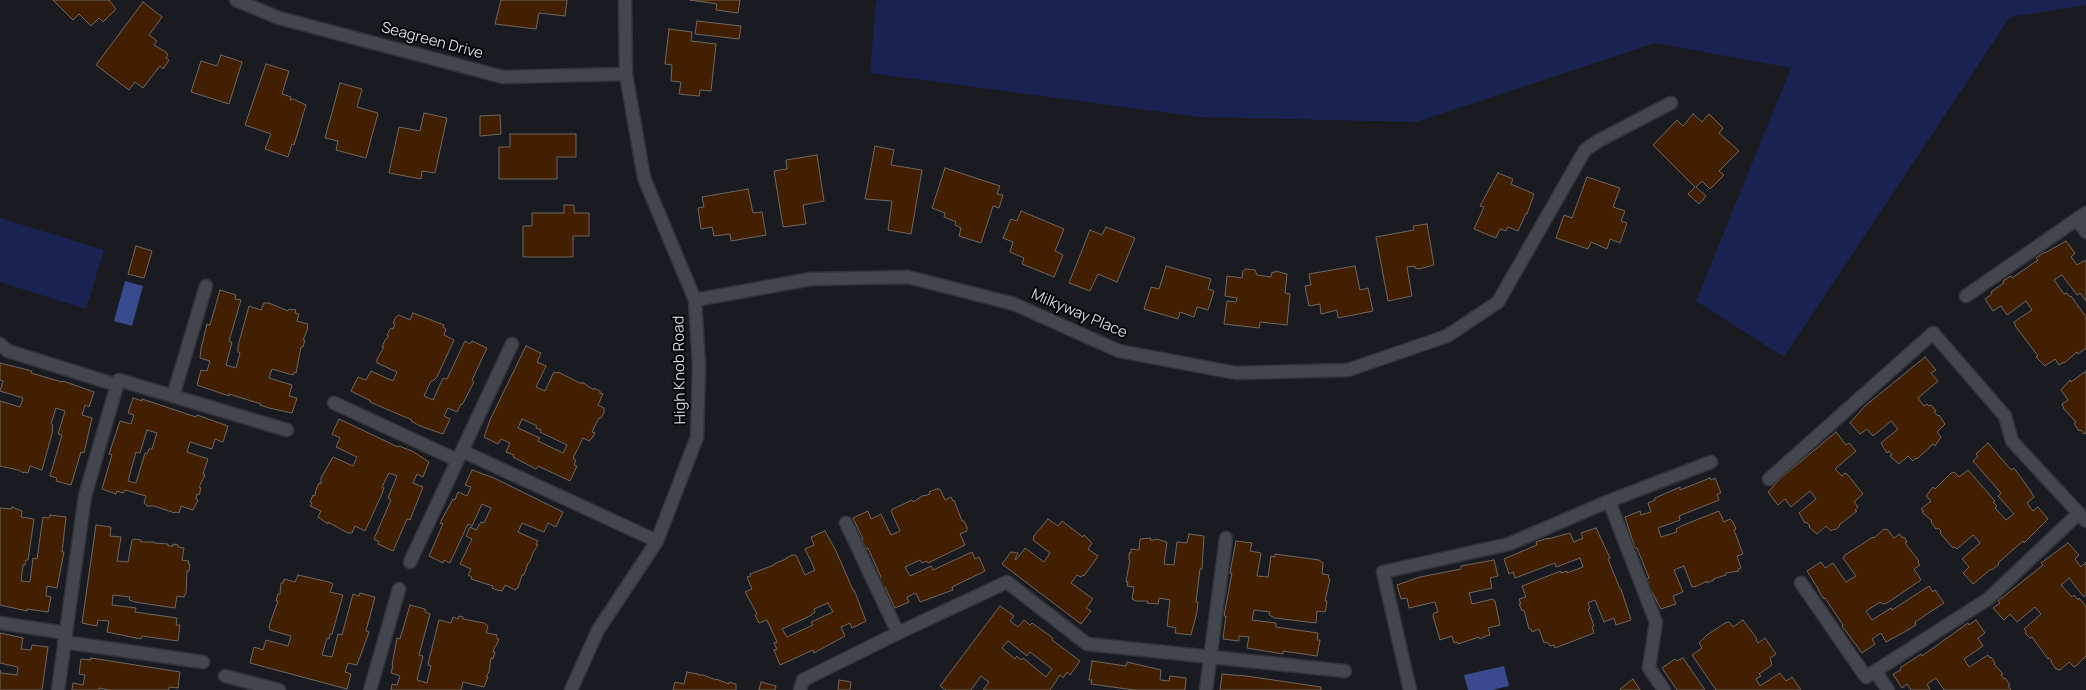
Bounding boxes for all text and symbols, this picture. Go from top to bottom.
street label: Seagreen Drive [379,19,485,63]
street label: Milkyway Place [1028,286,1130,342]
street label: High Knob Road [670,316,690,424]

